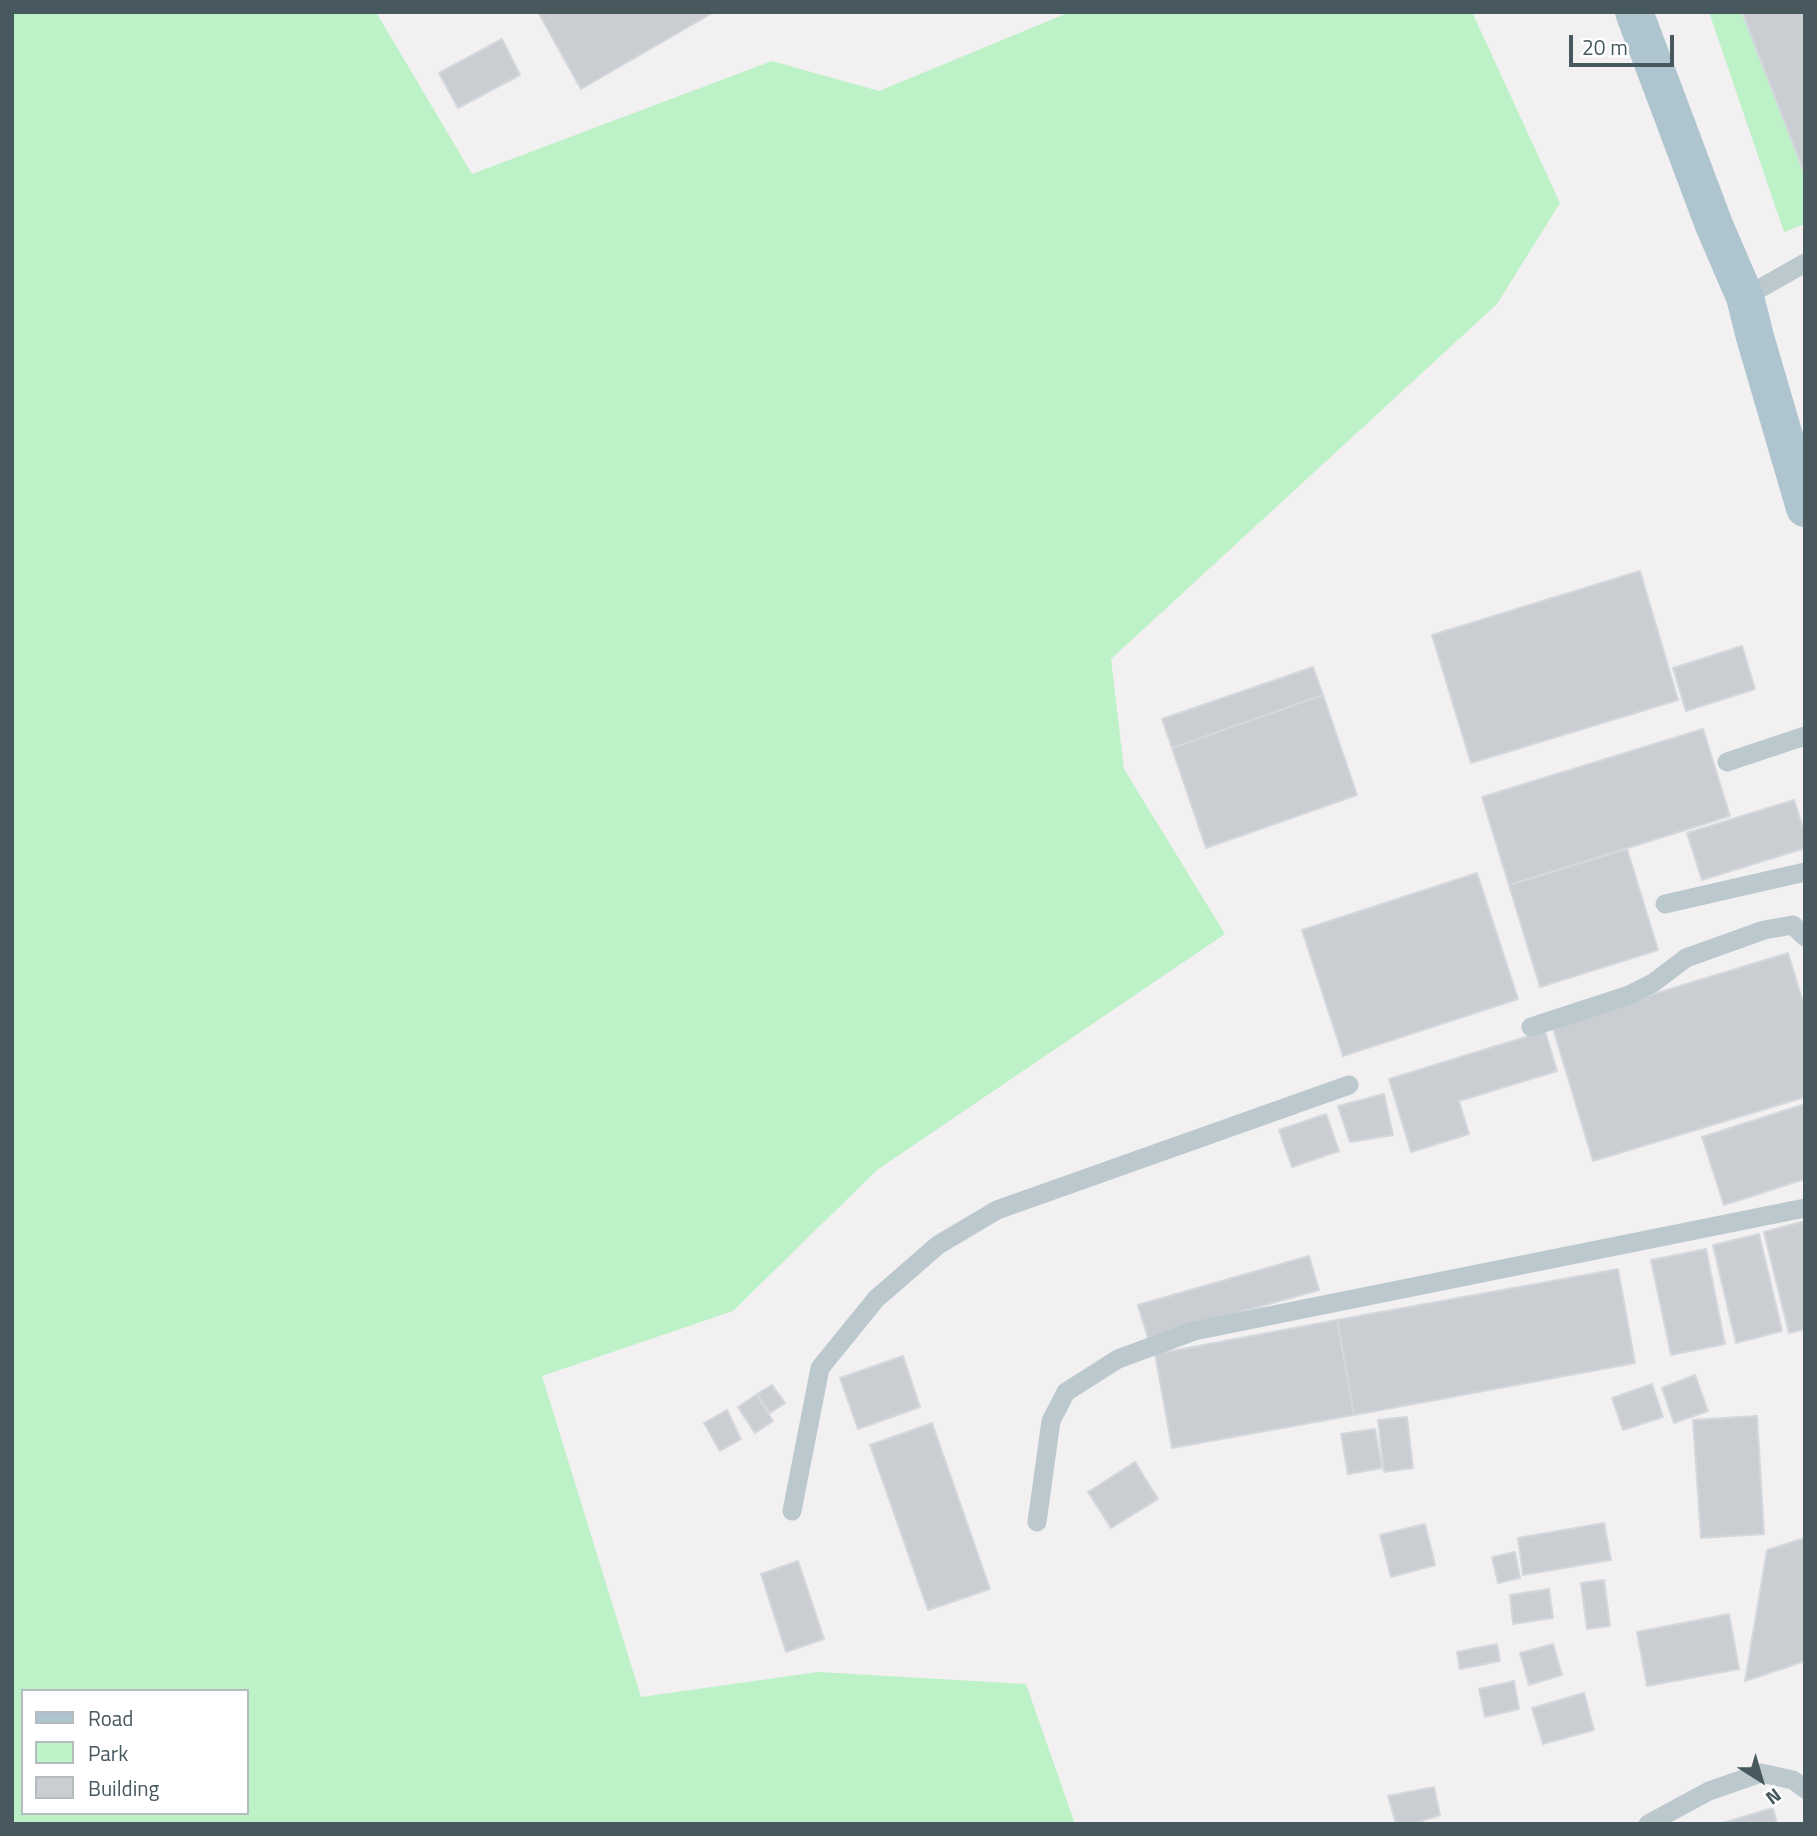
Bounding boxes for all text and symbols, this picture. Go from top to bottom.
scale bar [1572,21,1677,65]
text: 20 m [1582,31,1628,63]
legend [21,1689,248,1815]
text: Road [88,1702,133,1734]
text: Park [88,1737,128,1769]
north arrow [1726,1745,1796,1815]
text: Building [88,1772,159,1804]
text: N [1760,1782,1788,1813]

